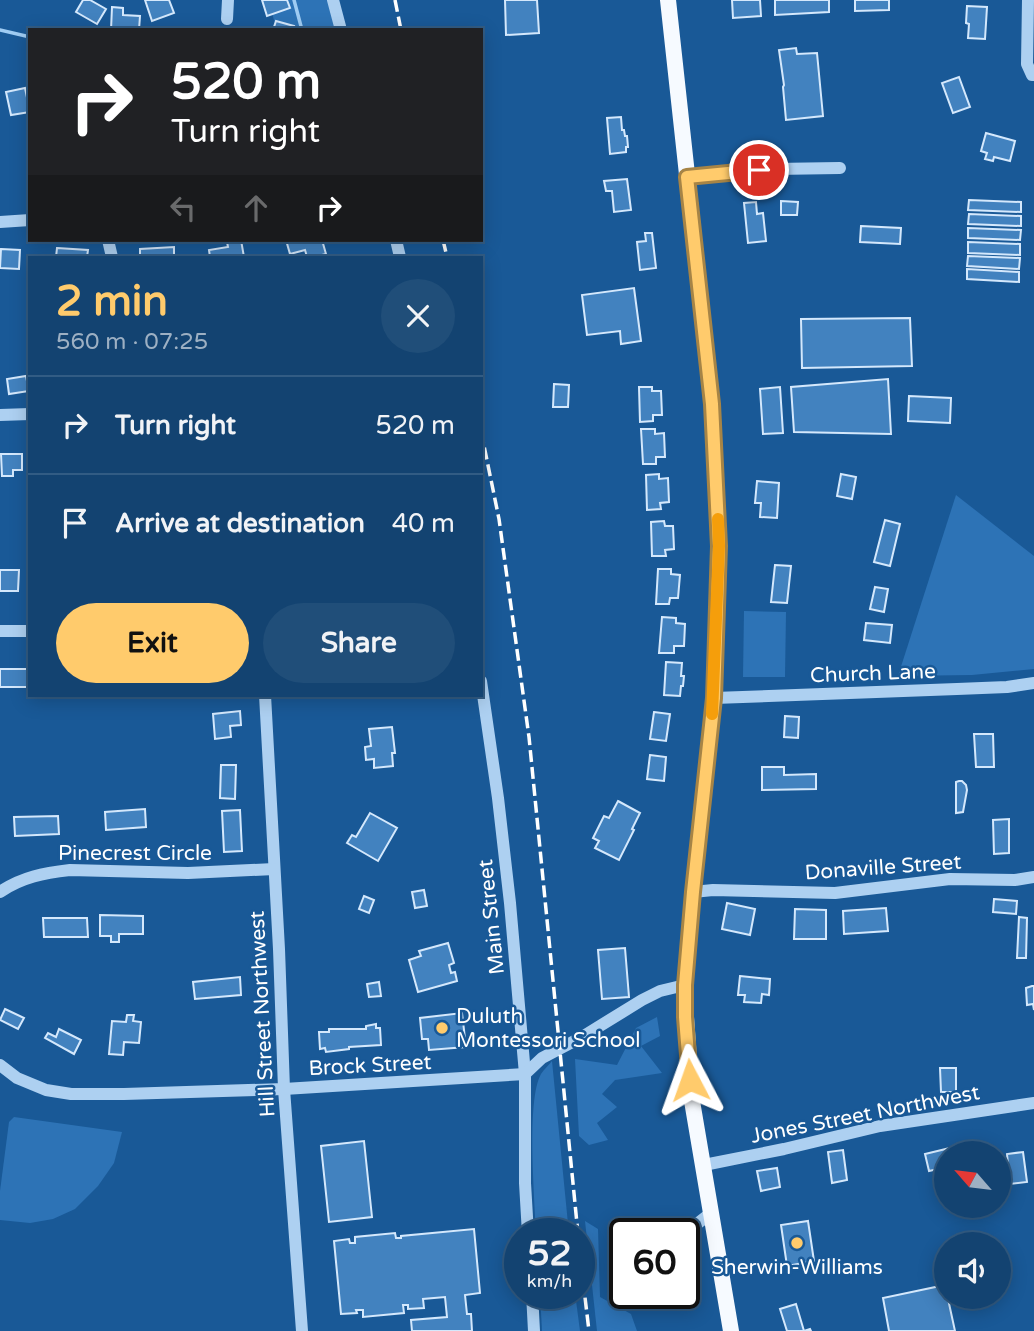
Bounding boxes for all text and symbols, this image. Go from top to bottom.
text: 520 m [171,53,321,112]
icon: right [56,56,147,147]
text: Turn right [171,113,320,151]
pin [729,140,789,200]
icon: arrive [740,151,778,189]
icon: left [164,189,202,227]
icon: ahead [237,189,275,227]
icon: right [310,189,348,227]
text: 2 min [56,276,168,327]
button: close [381,279,455,353]
text: 560 m · 07:25 [56,328,208,356]
icon: right [56,406,94,444]
text: Turn right [115,410,236,441]
text: 520 m [375,410,455,441]
icon: arrive [56,504,94,542]
text: Arrive at destination [115,508,365,539]
text: 40 m [392,508,455,539]
button: Exit [56,603,249,683]
button: Share [263,603,455,683]
street label: Church Lane [810,659,936,688]
street label: Pinecrest Circle [58,841,212,866]
street label: Donaville Street [804,850,962,885]
street label: Main Street [473,858,510,976]
street label: Hill Street Northwest [245,910,280,1118]
place label: Duluth Montessori School [456,1004,640,1053]
marker: Duluth Montessori School [434,1020,450,1036]
position arrow [653,1043,727,1117]
street label: Brock Street [308,1050,432,1081]
street label: Jones Street Northwest [749,1080,982,1149]
north arrow [934,1141,1012,1218]
map controls [934,1141,1011,1309]
speed limit sign: 60 [609,1218,700,1309]
button: sound [934,1232,1011,1309]
text: 52 [528,1233,571,1275]
marker: Sherwin-Williams [789,1235,805,1251]
place label: Sherwin-Williams [711,1255,883,1280]
text: km/h [527,1270,572,1292]

